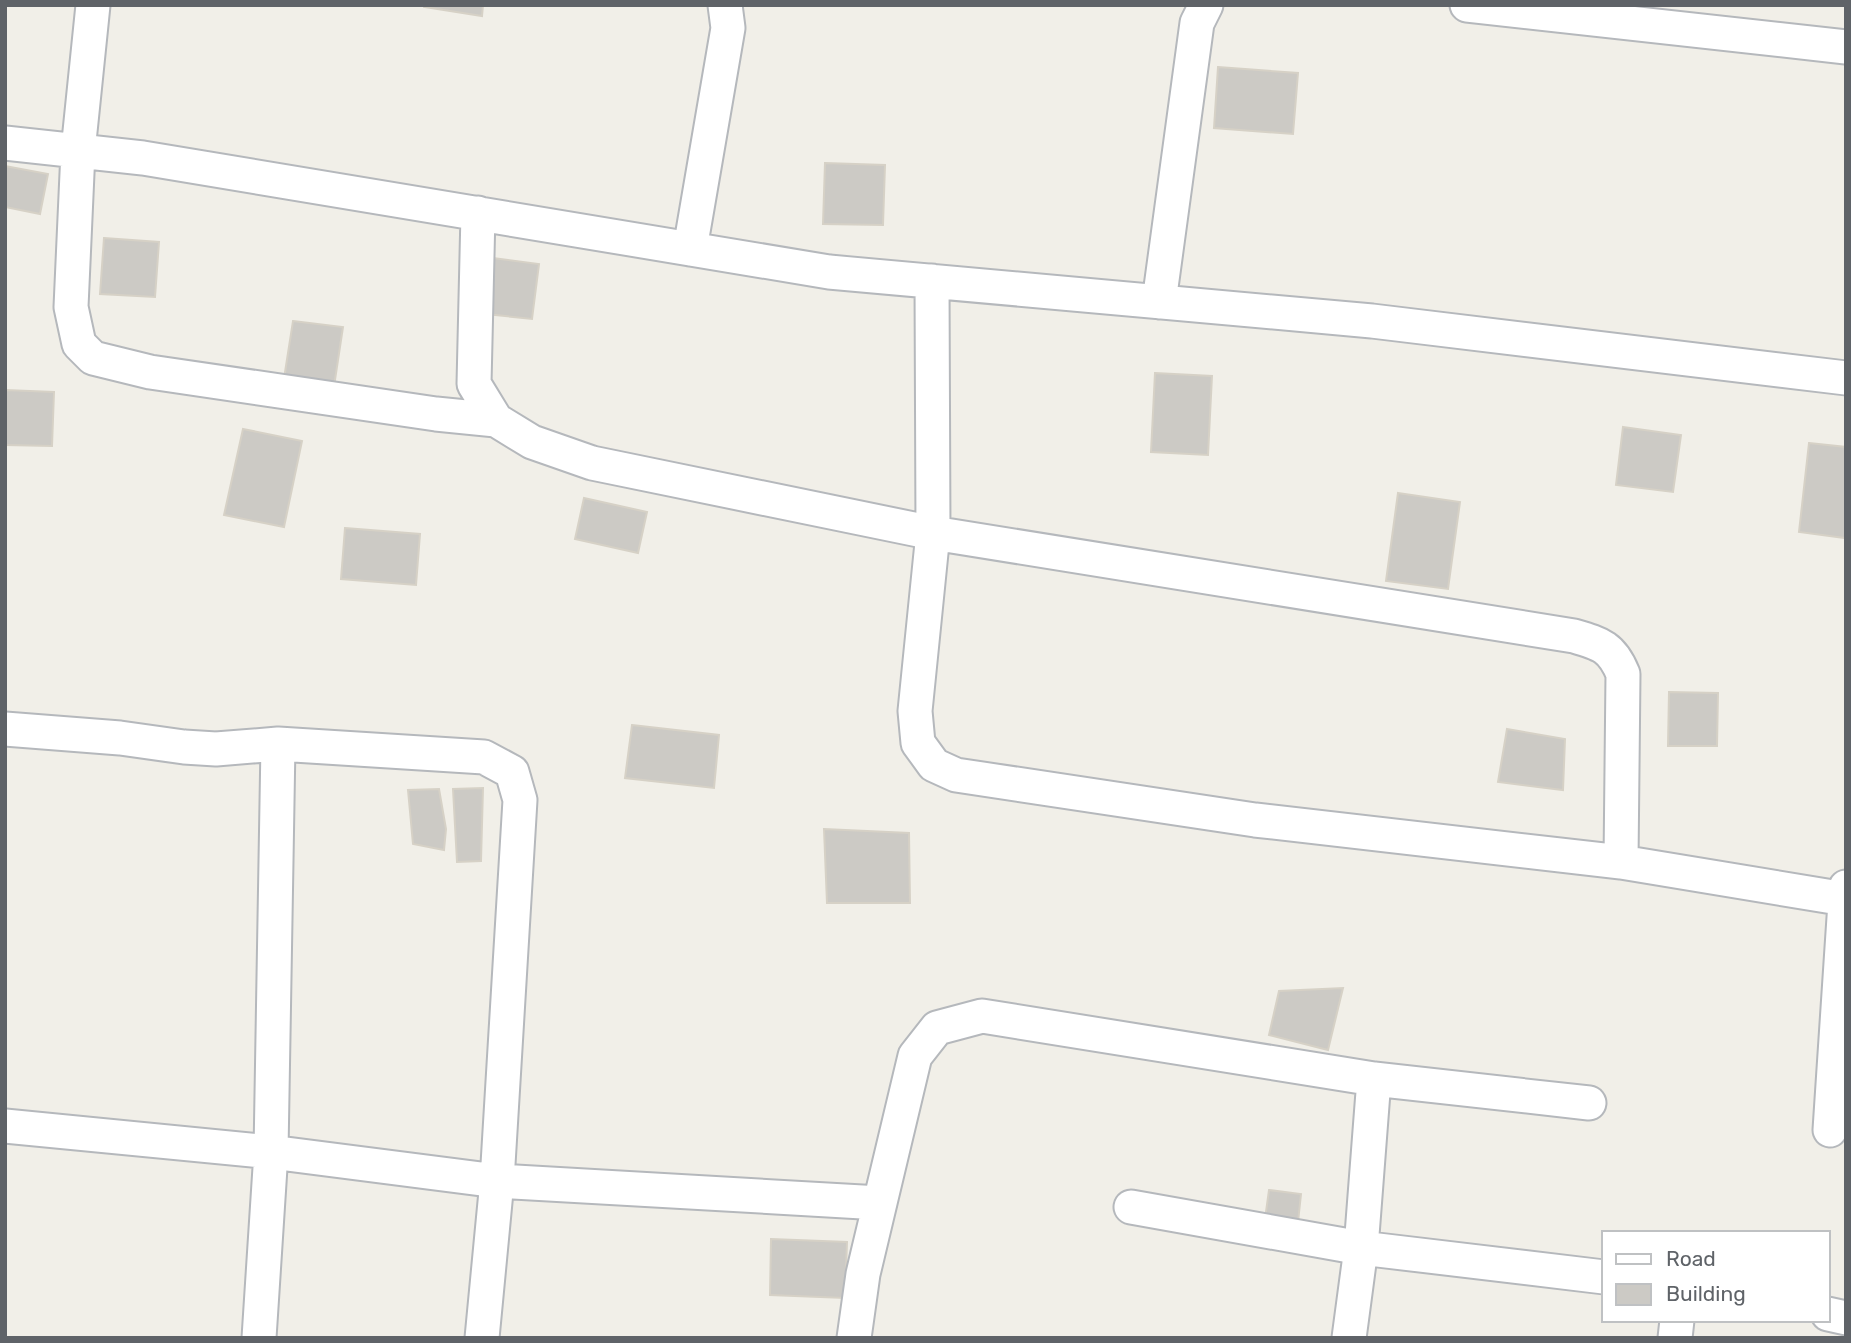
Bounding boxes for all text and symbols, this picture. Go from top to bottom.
legend [1602,1231,1830,1322]
text: Road [1666,1246,1716,1271]
text: Building [1666,1281,1746,1306]

